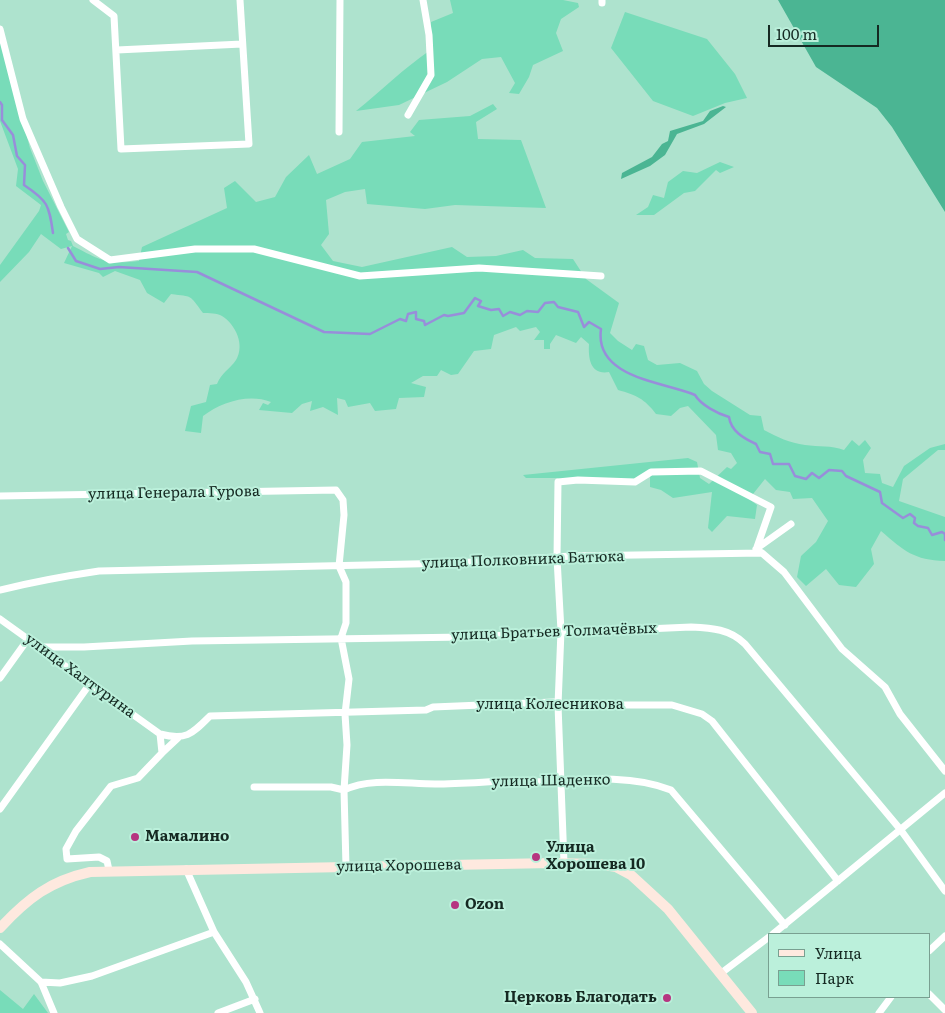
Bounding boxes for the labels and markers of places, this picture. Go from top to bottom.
place label: Мамалино [145,828,229,846]
marker: Мамалино [129,831,141,843]
place label: Улица Хорошева 10 [546,839,645,874]
marker: Улица Хорошева 10 [530,851,542,863]
place label: Ozon [465,896,504,914]
marker: Ozon [449,899,461,911]
place label: Церковь Благодать [504,989,657,1007]
marker: Церковь Благодать [661,992,673,1004]

